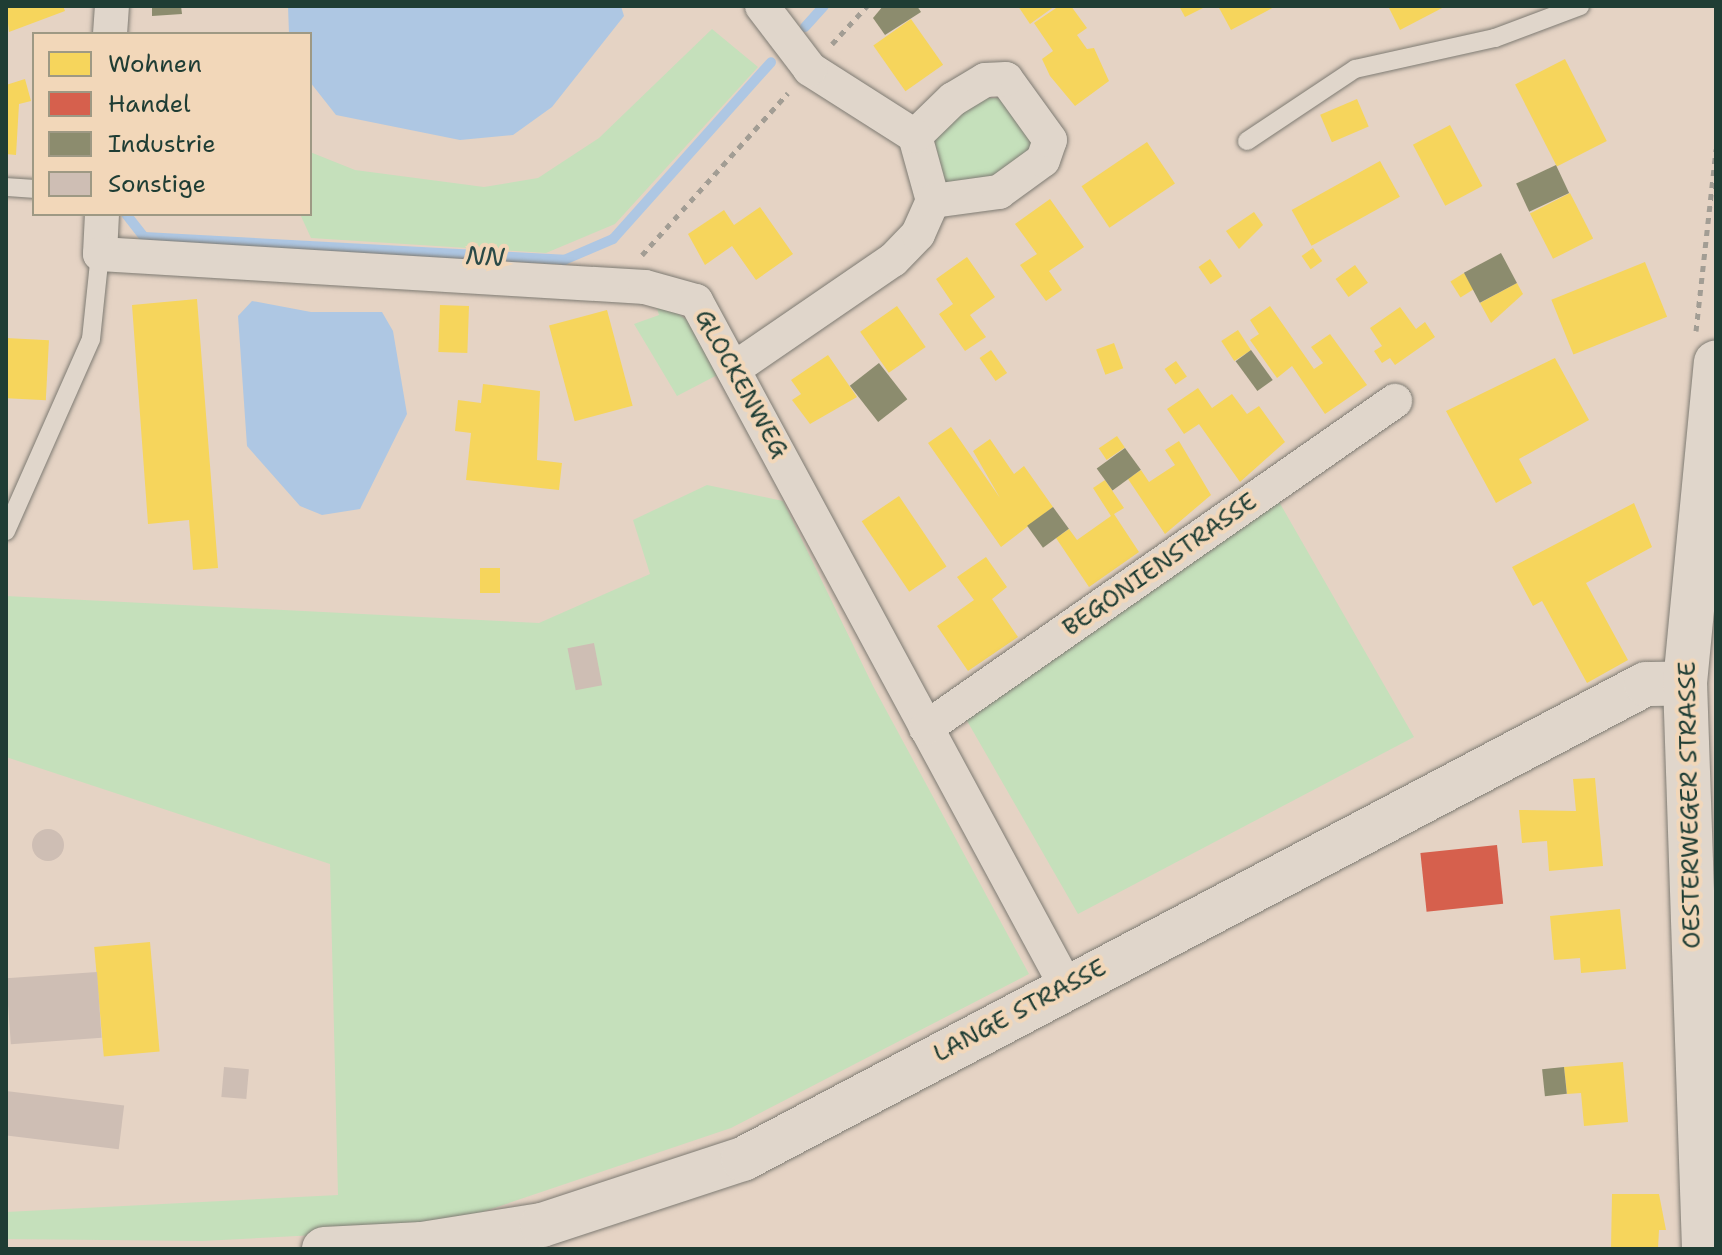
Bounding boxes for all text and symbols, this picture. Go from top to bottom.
legend [32,32,312,216]
text: Wohnen [108,48,202,80]
text: Handel [108,88,191,120]
text: Industrie [108,128,216,160]
text: Sonstige [108,168,206,200]
water label: NN [465,239,505,273]
street label: GLOCKENWEG [688,305,794,463]
street label: BEGONIENSTRASSE [1058,487,1262,643]
street label: OESTERWEGER STRASSE [1673,661,1707,949]
street label: LANGE STRASSE [929,953,1111,1069]

